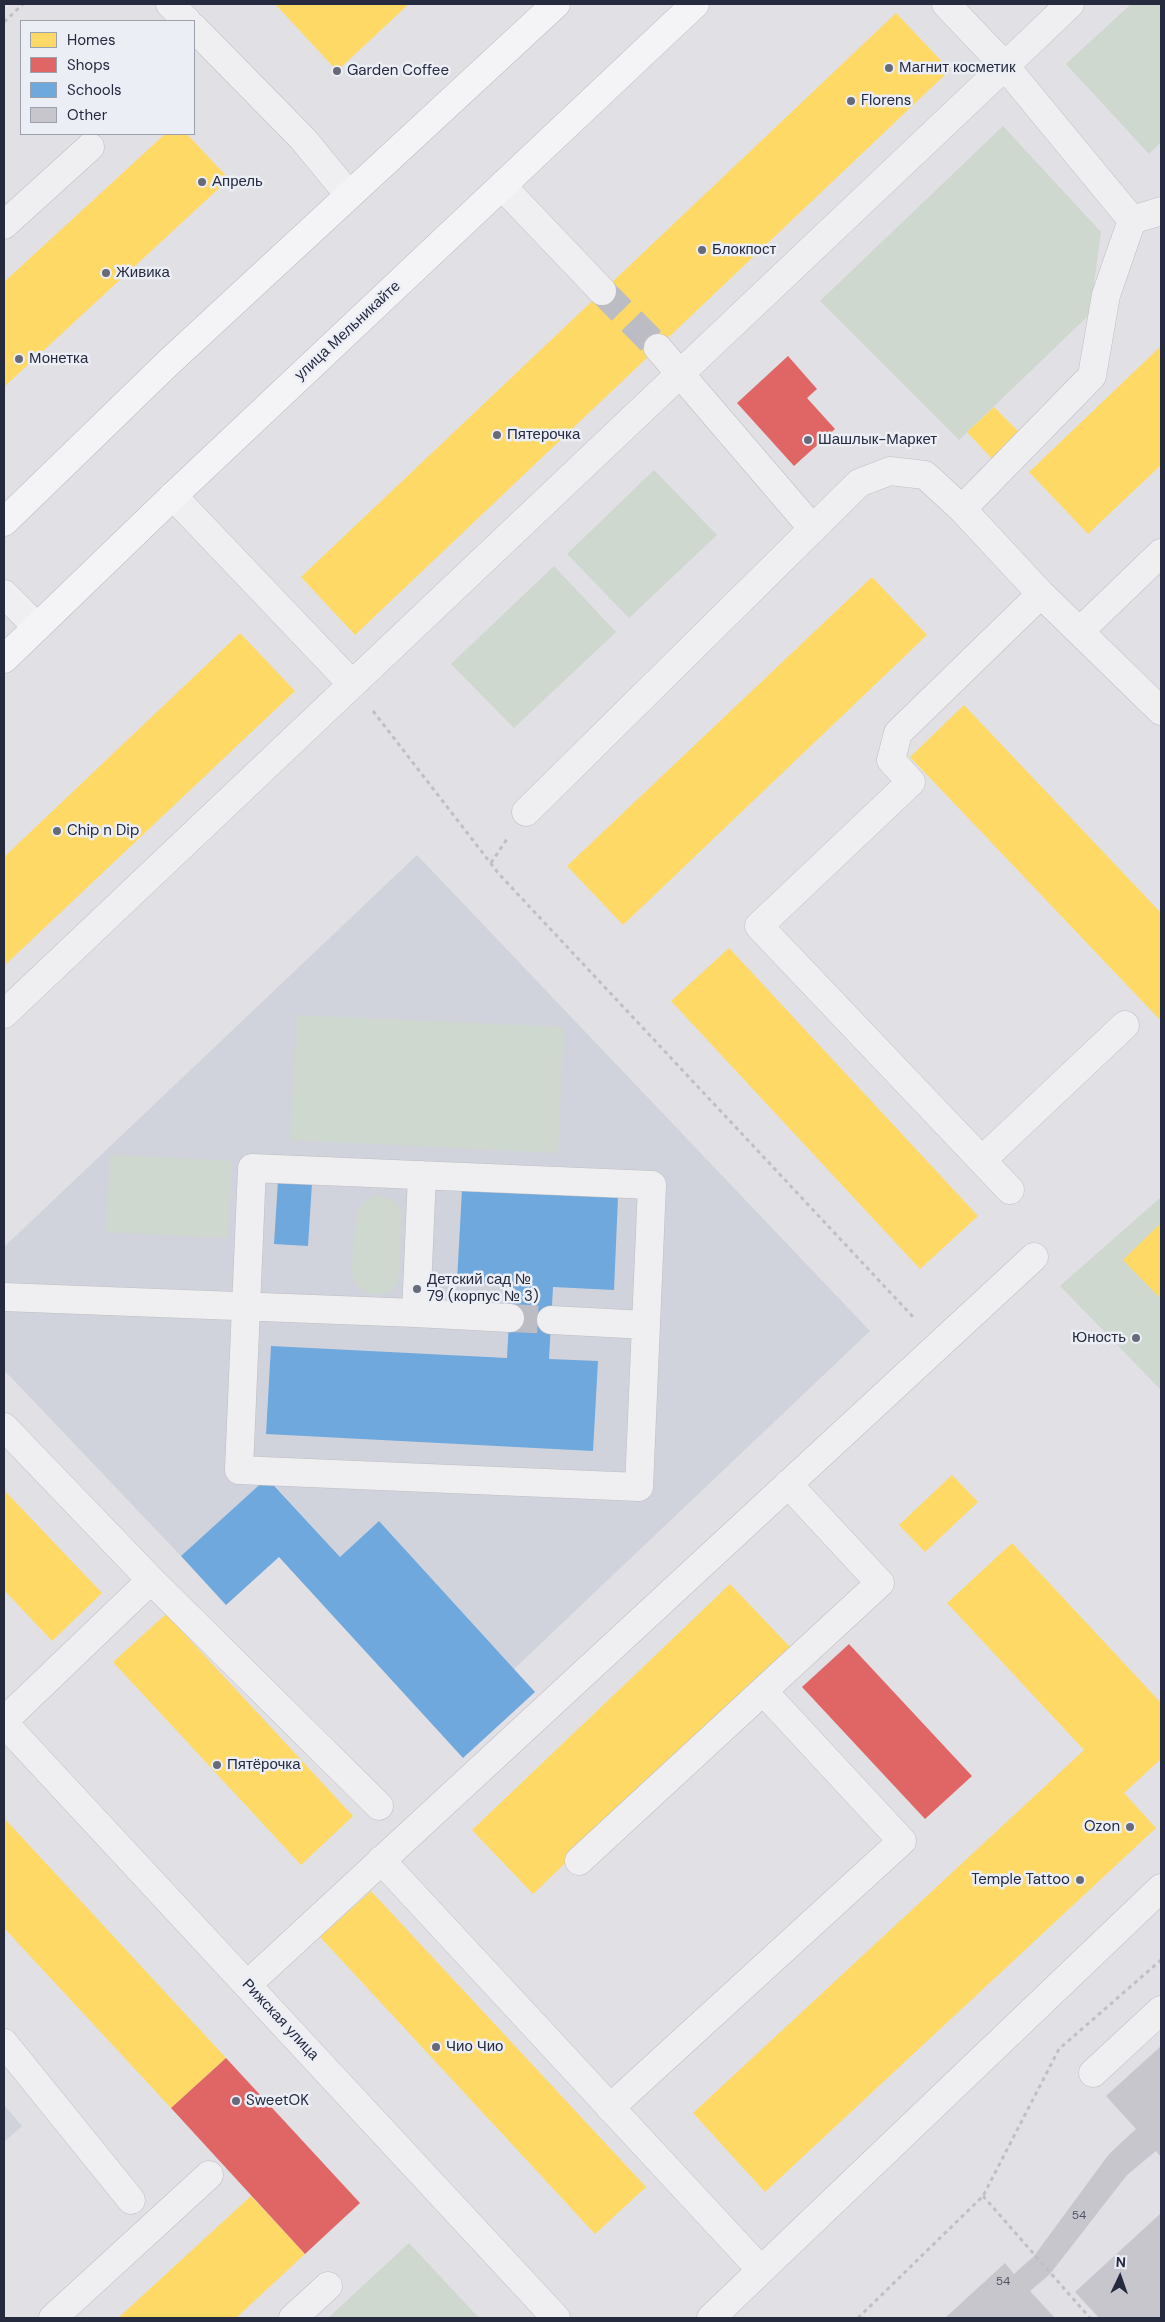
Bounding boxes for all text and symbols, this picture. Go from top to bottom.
legend [20,20,195,135]
text: Homes [67,30,116,50]
text: Shops [67,55,110,75]
place label: Магнит косметик [899,59,1016,77]
place label: Garden Coffee [347,62,449,80]
marker: Магнит косметик [883,62,895,74]
marker: Garden Coffee [331,65,343,77]
text: Schools [67,80,122,100]
place label: Florens [861,92,911,110]
marker: Florens [845,95,857,107]
text: Other [67,105,107,125]
place label: Апрель [212,173,263,191]
marker: Апрель [196,176,208,188]
place label: Блокпост [712,241,776,259]
marker: Блокпост [696,244,708,256]
place label: Живика [116,264,170,282]
marker: Живика [100,267,112,279]
street label: улица Мельникайте [292,277,404,385]
place label: Монетка [29,350,88,368]
marker: Монетка [13,353,25,365]
place label: Пятерочка [507,426,580,444]
marker: Пятерочка [491,429,503,441]
place label: Шашлык-Маркет [818,431,937,449]
marker: Шашлык-Маркет [802,434,814,446]
place label: Chip n Dip [67,822,139,840]
marker: Chip n Dip [51,825,63,837]
place label: Детский сад № 79 (корпус № 3) [427,1271,539,1306]
marker: Детский сад № 79 (корпус № 3) [411,1283,423,1295]
place label: Юность [1072,1329,1126,1347]
marker: Юность [1130,1332,1142,1344]
place label: Пятёрочка [227,1756,301,1774]
marker: Пятёрочка [211,1759,223,1771]
place label: Ozon [1084,1818,1120,1836]
marker: Ozon [1124,1821,1136,1833]
place label: Temple Tattoo [971,1871,1070,1889]
marker: Temple Tattoo [1074,1874,1086,1886]
street label: Рижская улица [238,1976,322,2064]
place label: Чио Чио [446,2038,503,2056]
marker: Чио Чио [430,2041,442,2053]
place label: SweetOK [246,2092,309,2110]
marker: SweetOK [230,2095,242,2107]
house number: 54 [1072,2209,1086,2223]
north arrow [1095,2252,1145,2302]
text: N [1115,2253,1126,2271]
house number: 54 [996,2275,1010,2289]

